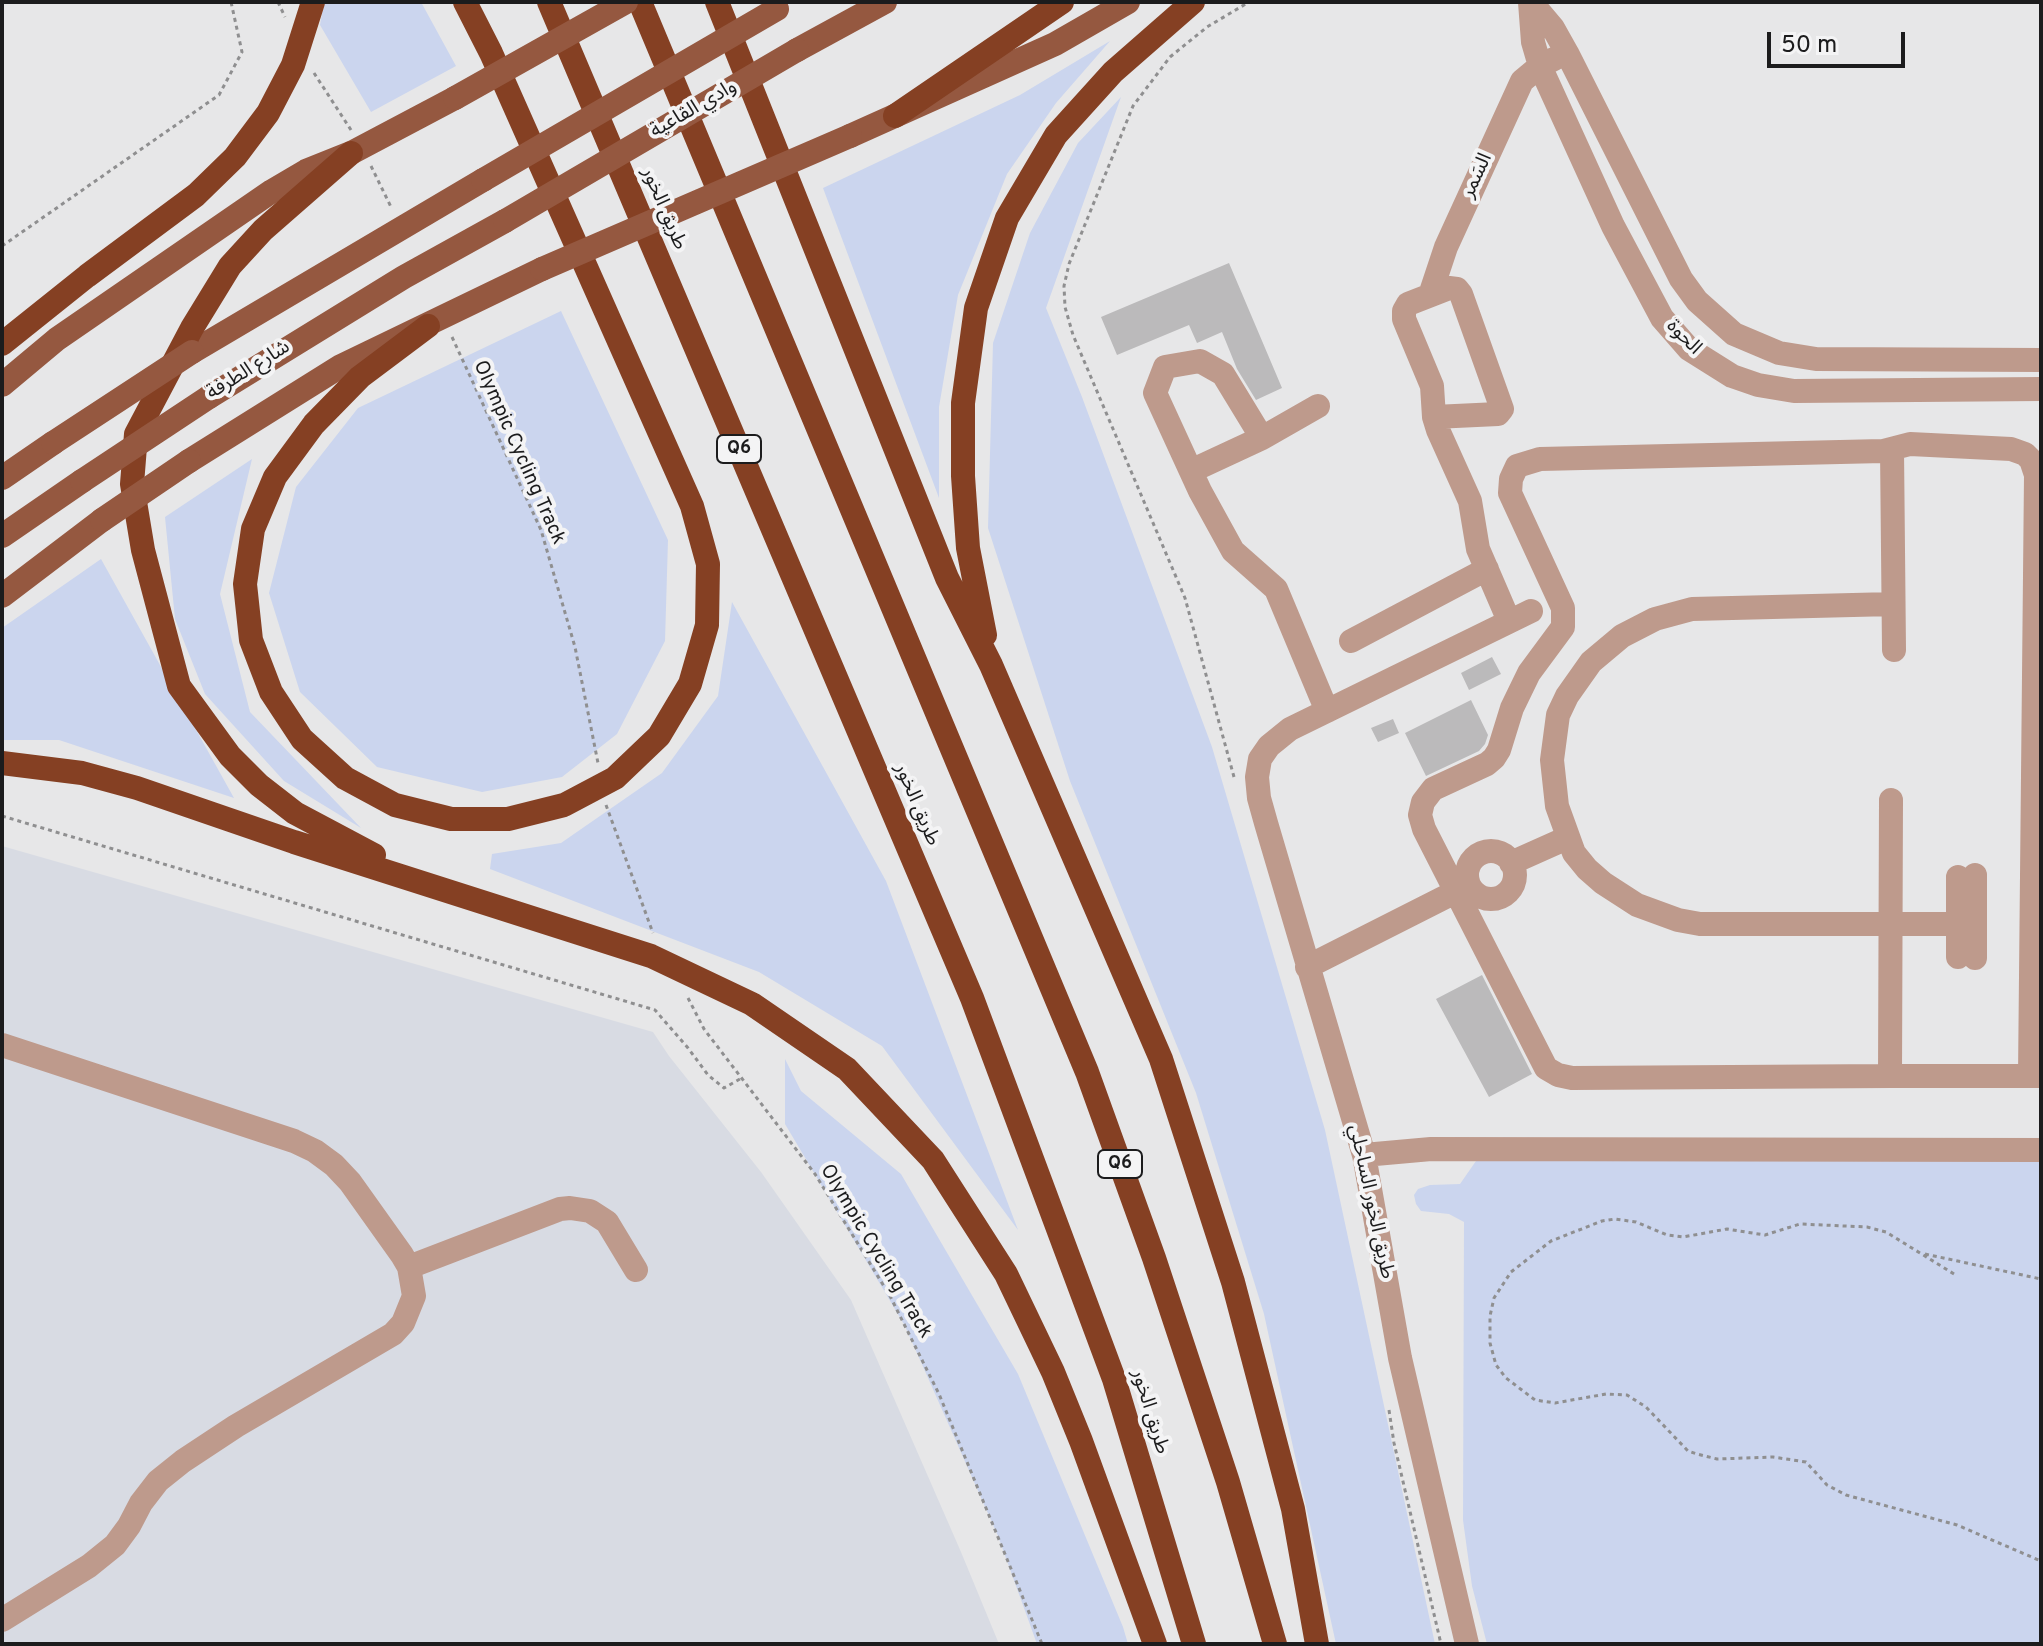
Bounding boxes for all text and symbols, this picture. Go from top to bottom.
scale bar [1771,16,1909,66]
text: 50 m [1781,31,1837,61]
street label: وادي القاعية [646,76,742,144]
street label: السَمر [1457,150,1499,202]
street label: طريق الخور [635,164,691,254]
street label: الحوة [1660,315,1706,361]
street label: شارع الطرفة [203,336,295,406]
street label: Olympic Cycling Track [467,357,569,549]
road number: Q6 [717,435,761,463]
street label: طريق الخور [888,760,944,850]
street label: طريق الخور الساحلي [1342,1123,1398,1281]
road number: Q6 [1098,1150,1142,1178]
street label: Olympic Cycling Track [814,1161,936,1343]
street label: طريق الخور [1125,1367,1173,1457]

